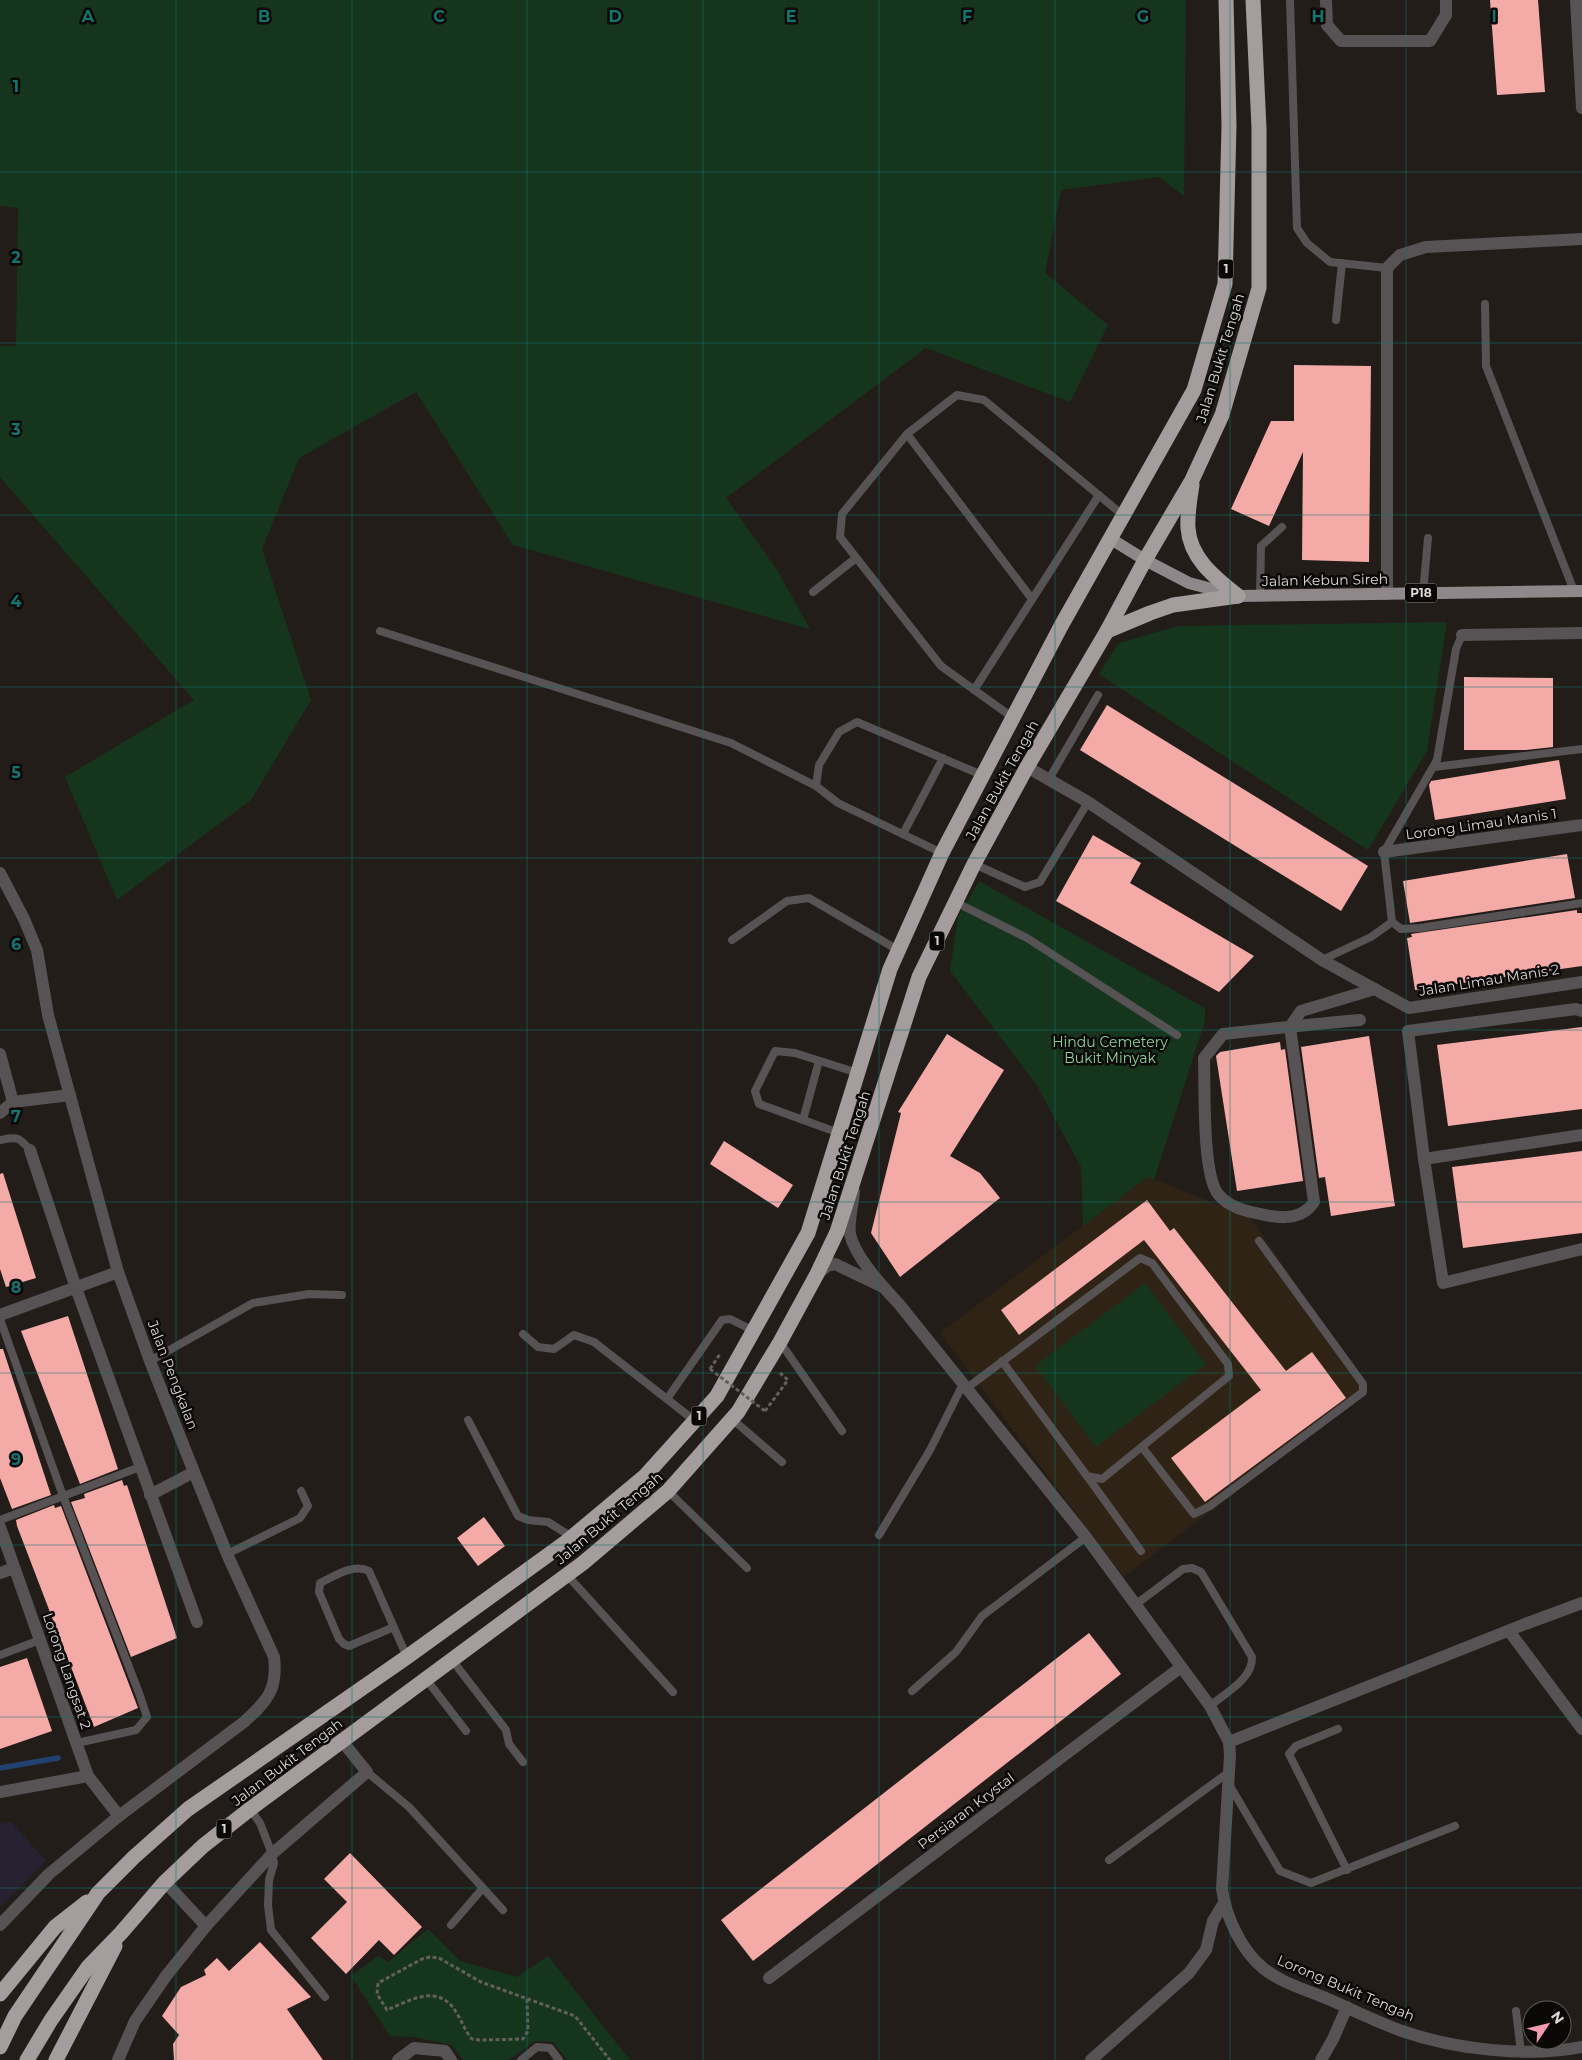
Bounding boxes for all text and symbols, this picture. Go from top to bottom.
text: A [81,7,95,26]
text: B [258,7,270,26]
text: C [433,7,445,26]
text: D [608,7,622,26]
text: E [786,7,796,26]
text: F [962,7,972,26]
text: G [1137,7,1149,26]
text: H [1312,7,1324,26]
text: I [1491,7,1497,26]
text: 1 [13,77,19,96]
text: 2 [11,248,21,267]
road number: 1 [1218,260,1234,278]
street label: Jalan Bukit Tengah [1191,291,1248,426]
text: 3 [10,420,21,439]
street label: Jalan Kebun Sireh [1261,570,1388,590]
road number: P18 [1405,584,1437,602]
text: 4 [10,592,22,611]
street label: Jalan Bukit Tengah [961,717,1042,844]
text: 5 [11,763,21,782]
street label: Lorong Limau Manis 1 [1404,804,1558,844]
road number: 1 [930,931,944,950]
text: 6 [11,935,21,954]
street label: Jalan Limau Manis 2 [1417,960,1561,1000]
park label: Hindu Cemetery Bukit Minyak [1052,1033,1168,1067]
street label: Jalan Bukit Tengah [815,1088,874,1223]
text: 7 [11,1107,21,1126]
text: 8 [11,1278,21,1297]
street label: Jalan Pengkalan [143,1317,202,1432]
road number: 1 [692,1406,706,1425]
text: 9 [11,1450,21,1469]
street label: Jalan Bukit Tengah [551,1468,666,1569]
street label: Lorong Langsat 2 [39,1610,95,1732]
street label: Jalan Bukit Tengah [227,1714,346,1810]
street label: Persiaran Krystal [914,1769,1018,1853]
road number: 1 [216,1820,232,1838]
street label: Lorong Bukit Tengah [1275,1951,1417,2025]
north arrow [1522,2000,1572,2050]
text: N [1547,2008,1568,2027]

